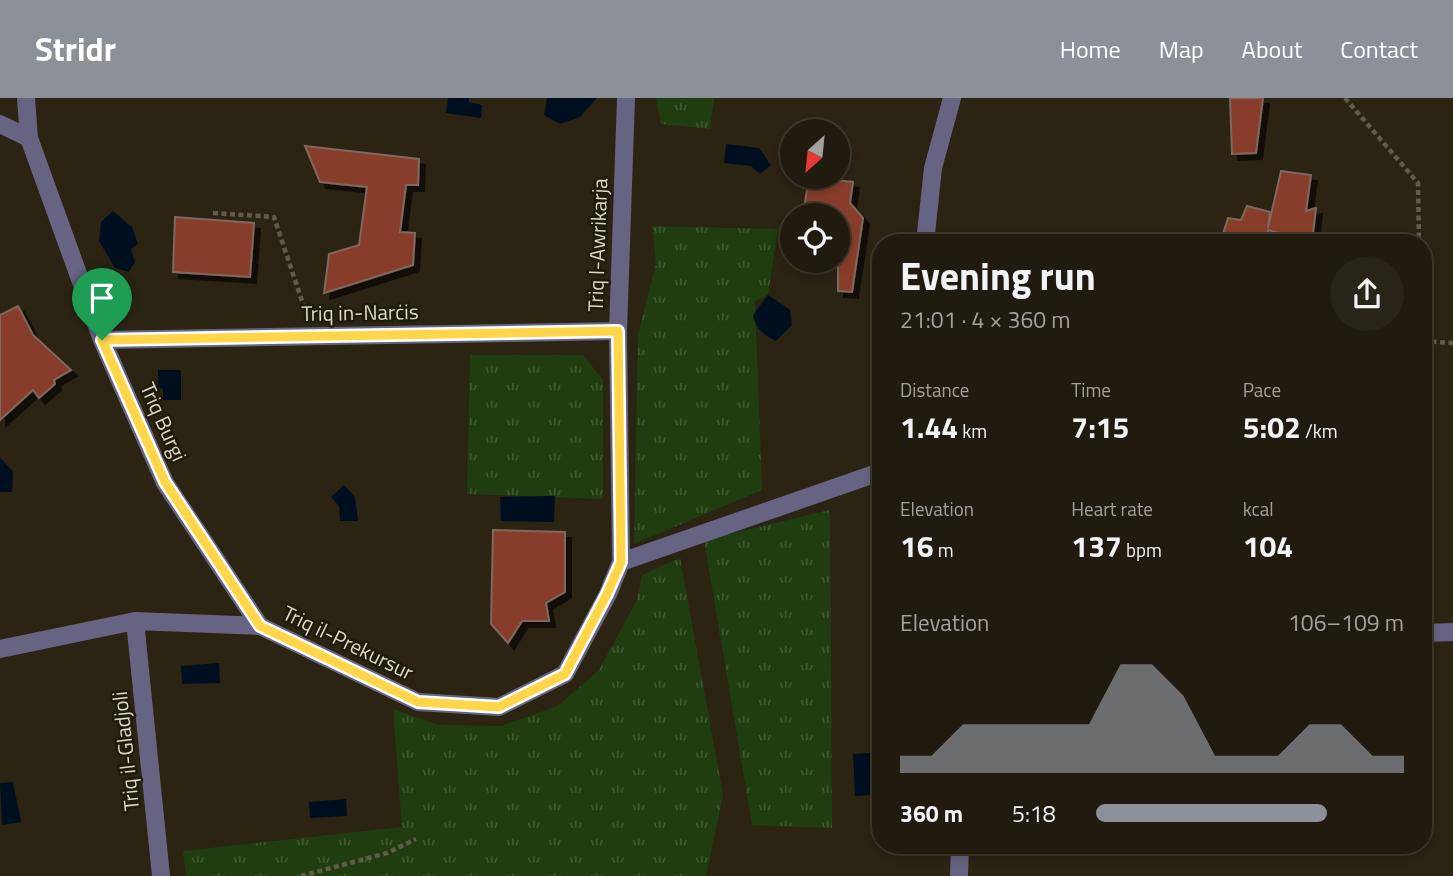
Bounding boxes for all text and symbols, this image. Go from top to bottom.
text: Stridr [35,24,116,74]
text: Home [1060,31,1121,67]
text: Map [1159,31,1204,67]
text: About [1242,31,1302,67]
text: Contact [1340,31,1418,67]
north arrow [780,119,850,189]
map controls [780,119,850,273]
street label: Triq l-Awrikarja [579,177,615,312]
button: locate [780,203,850,273]
text: Evening run [900,247,1096,305]
button: share [1330,257,1404,331]
pin [72,268,132,340]
icon: arrive [83,279,121,317]
street label: Triq in-Narċis [301,295,419,329]
text: 21:01 · 4 × 360 m [900,302,1070,337]
text: Distance [900,375,969,404]
text: Time [1071,375,1111,404]
text: Pace [1243,375,1281,404]
street label: Triq Burgi [132,377,195,466]
text: 1.44 [900,404,958,450]
text: 7:15 [1071,404,1129,450]
text: 5:02 [1243,404,1301,450]
text: km [958,416,987,445]
text: /km [1301,416,1338,445]
text: Elevation [900,494,974,523]
text: Heart rate [1071,494,1153,523]
text: kcal [1243,494,1274,523]
text: 16 [900,523,934,569]
text: 137 [1071,523,1122,569]
text: 104 [1243,523,1293,569]
text: m [934,535,954,564]
text: bpm [1122,535,1162,564]
street label: Triq il-Prekursur [278,597,419,688]
text: Elevation [900,605,989,640]
text: 106–109 m [1288,605,1404,640]
street label: Triq il-Gladjoli [103,690,147,812]
text: 360 m [900,796,963,831]
text: 5:18 [1012,796,1056,831]

